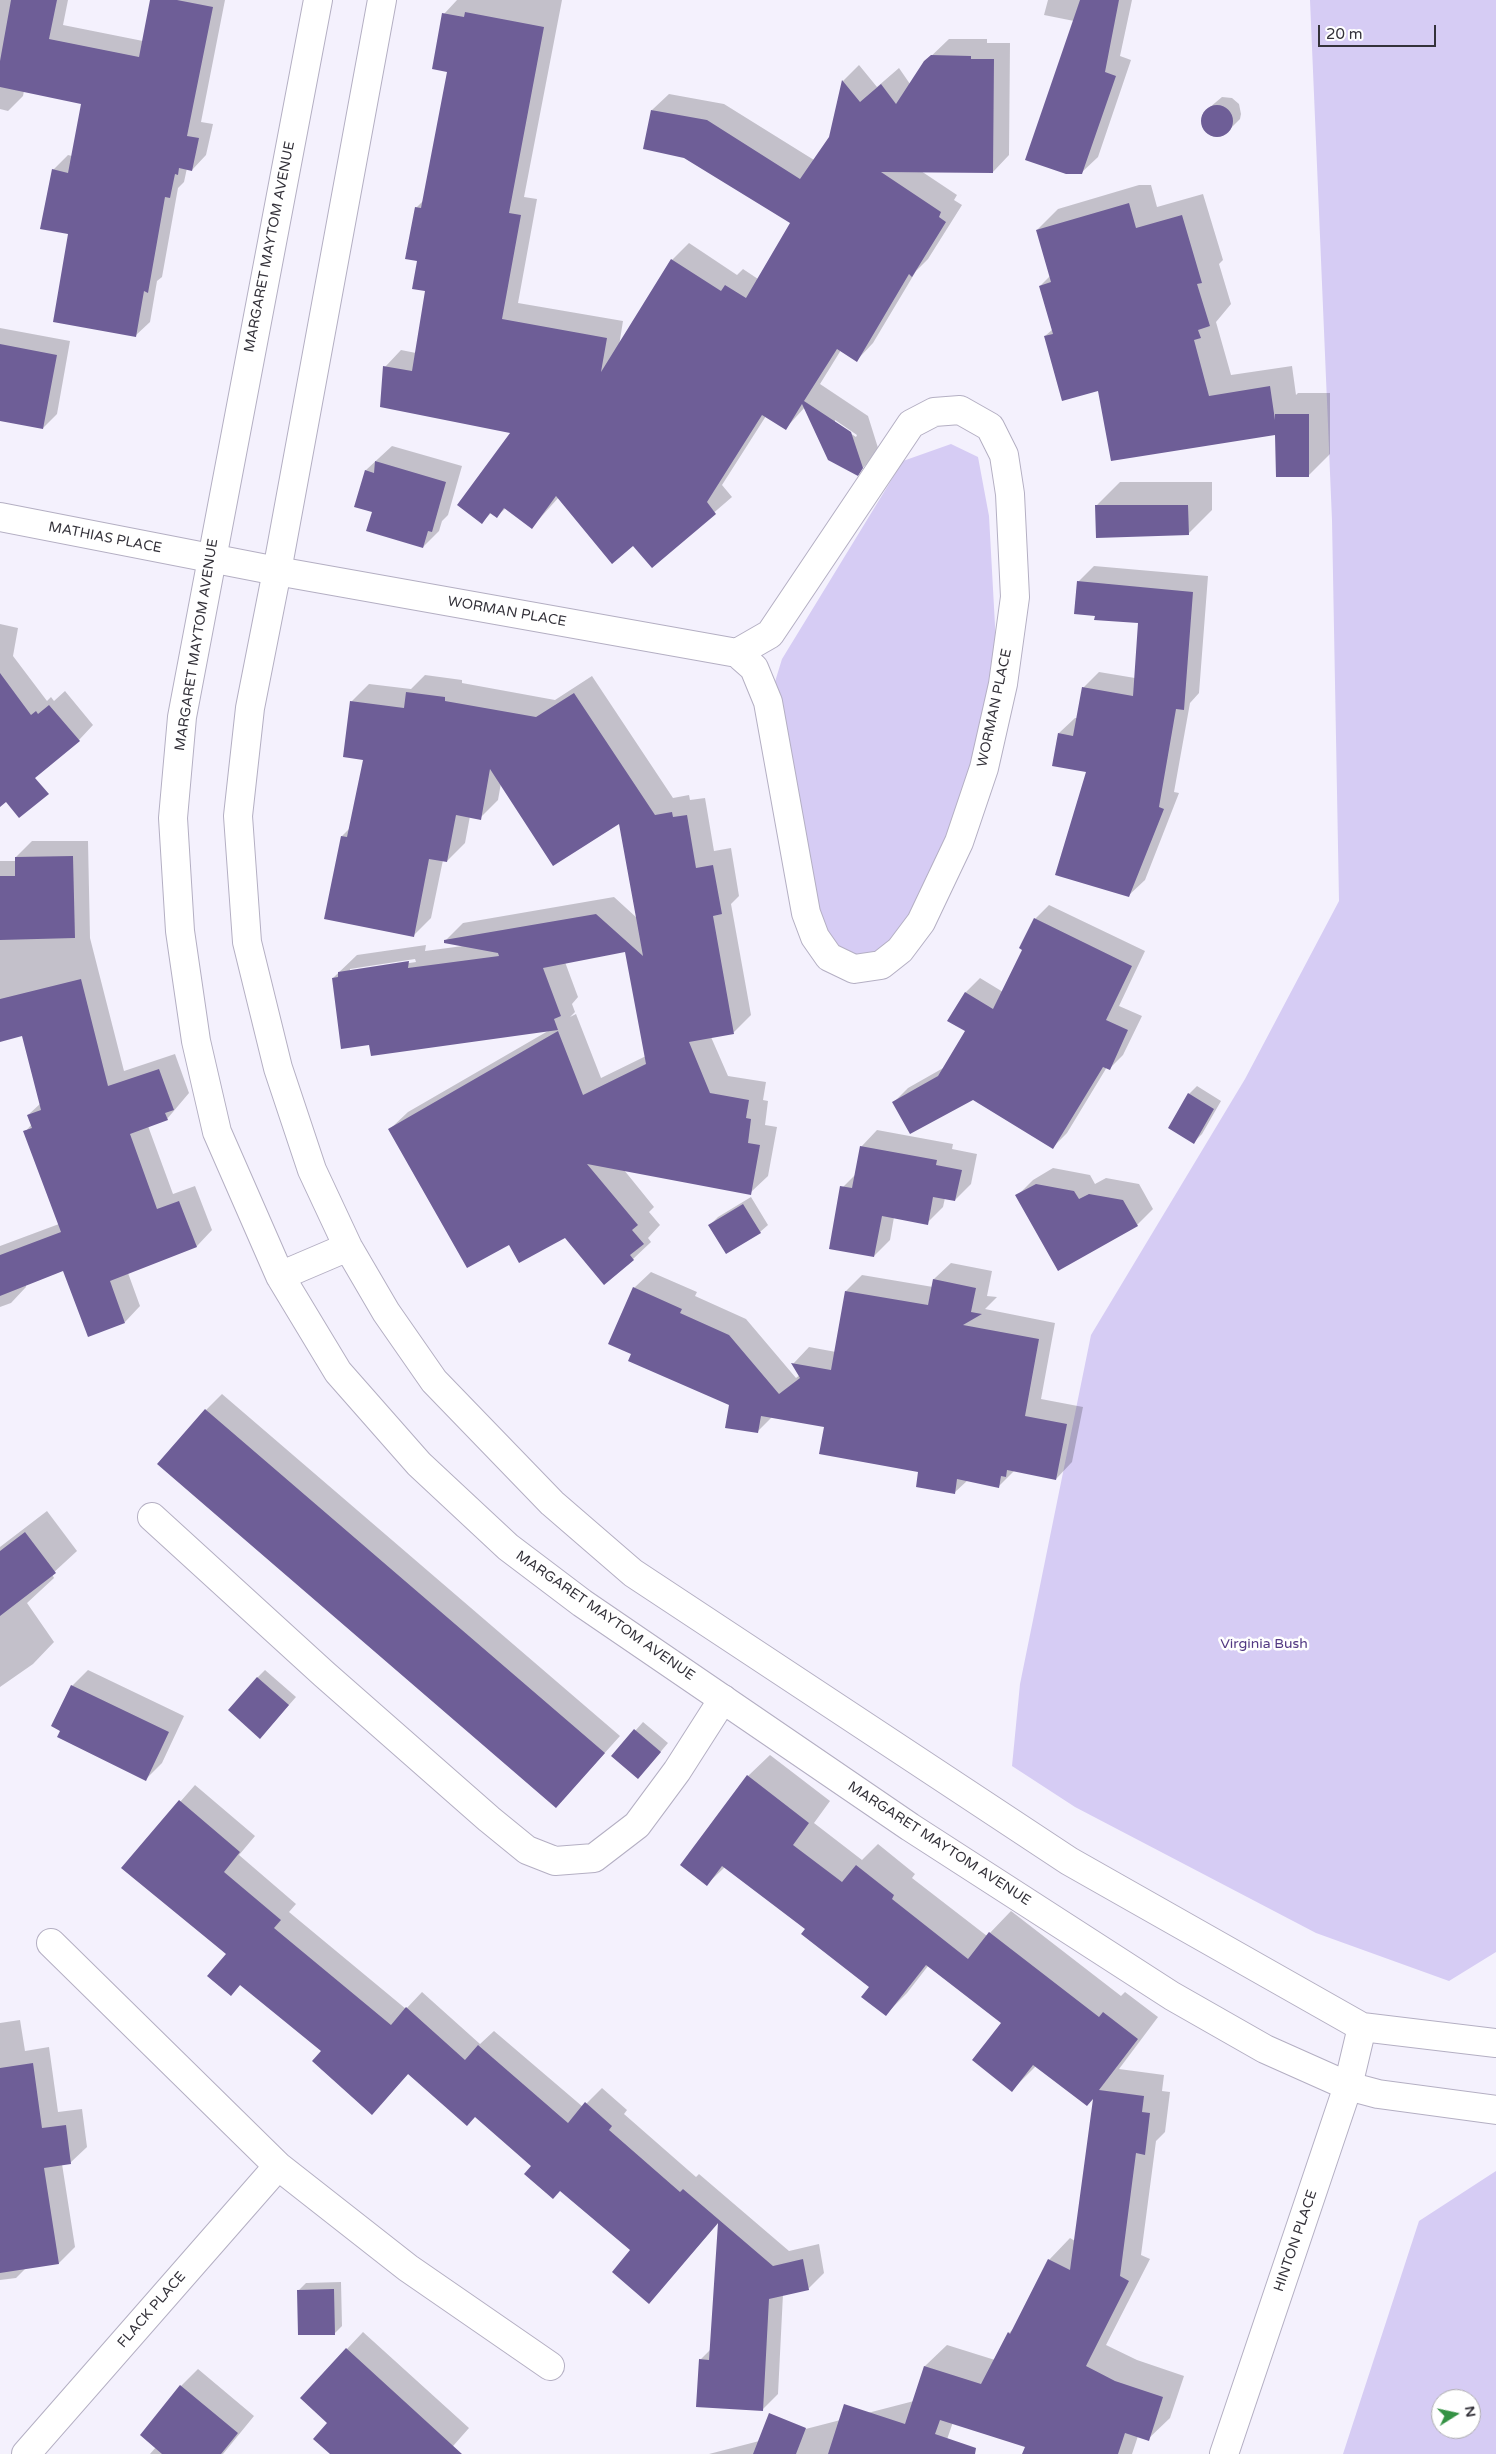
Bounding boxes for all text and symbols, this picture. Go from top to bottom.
scale bar [1321,15,1438,47]
text: 20 m [1326,25,1363,43]
street label: MARGARET MAYTOM AVENUE [241,140,299,354]
street label: MATHIAS PLACE [47,519,163,557]
street label: MARGARET MAYTOM AVENUE [172,538,222,752]
street label: WORMAN PLACE [446,593,568,631]
street label: WORMAN PLACE [974,647,1016,769]
street label: MARGARET MAYTOM AVENUE [512,1548,698,1684]
park label: Virginia Bush [1220,1636,1308,1652]
street label: MARGARET MAYTOM AVENUE [844,1778,1034,1910]
street label: HINTON PLACE [1271,2188,1321,2294]
street label: FLACK PLACE [114,2268,190,2352]
north arrow [1431,2389,1481,2439]
text: N [1461,2404,1480,2418]

